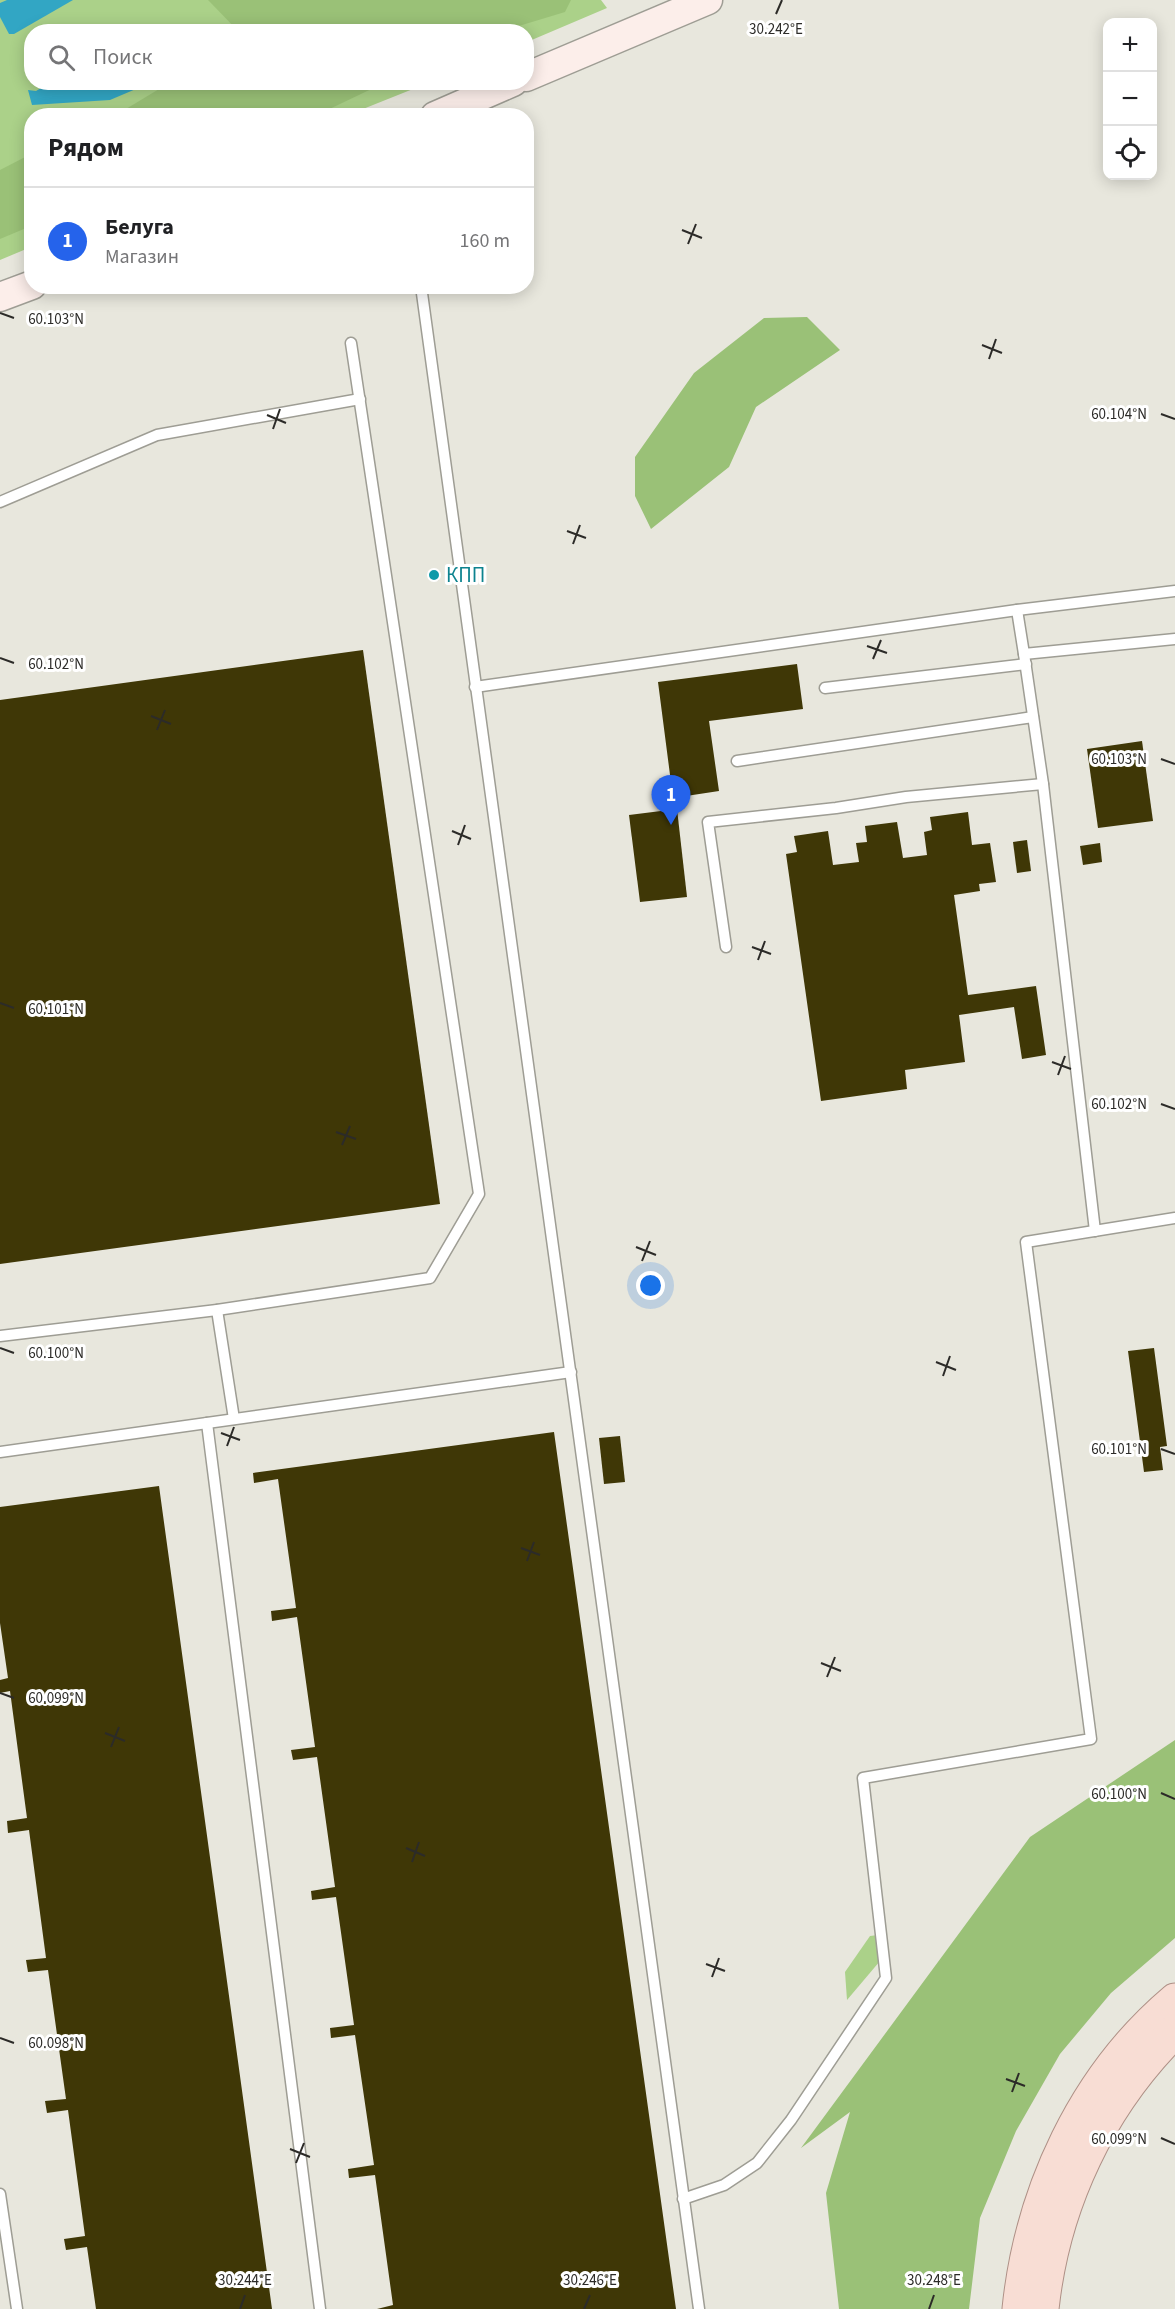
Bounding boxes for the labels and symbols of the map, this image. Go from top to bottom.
text: 30.242°E [749,19,803,40]
text: 60.103°N [28,309,84,330]
text: 60.104°N [1091,404,1147,425]
place label: КПП [446,560,485,590]
marker: КПП [427,568,441,582]
text: 60.102°N [28,654,84,675]
text: 60.103°N [1091,749,1147,770]
pin: 1 [652,776,690,825]
text: 60.101°N [28,999,84,1020]
text: 60.102°N [1091,1094,1147,1115]
your location [636,1271,665,1300]
text: 60.100°N [28,1343,84,1364]
text: 60.101°N [1091,1439,1147,1460]
text: 60.099°N [28,1688,84,1709]
text: 60.100°N [1091,1784,1147,1805]
text: 60.098°N [28,2033,84,2054]
text: 60.099°N [1091,2129,1147,2150]
text: 30.244°E [218,2270,272,2291]
text: 30.246°E [563,2270,617,2291]
text: 30.248°E [907,2270,961,2291]

